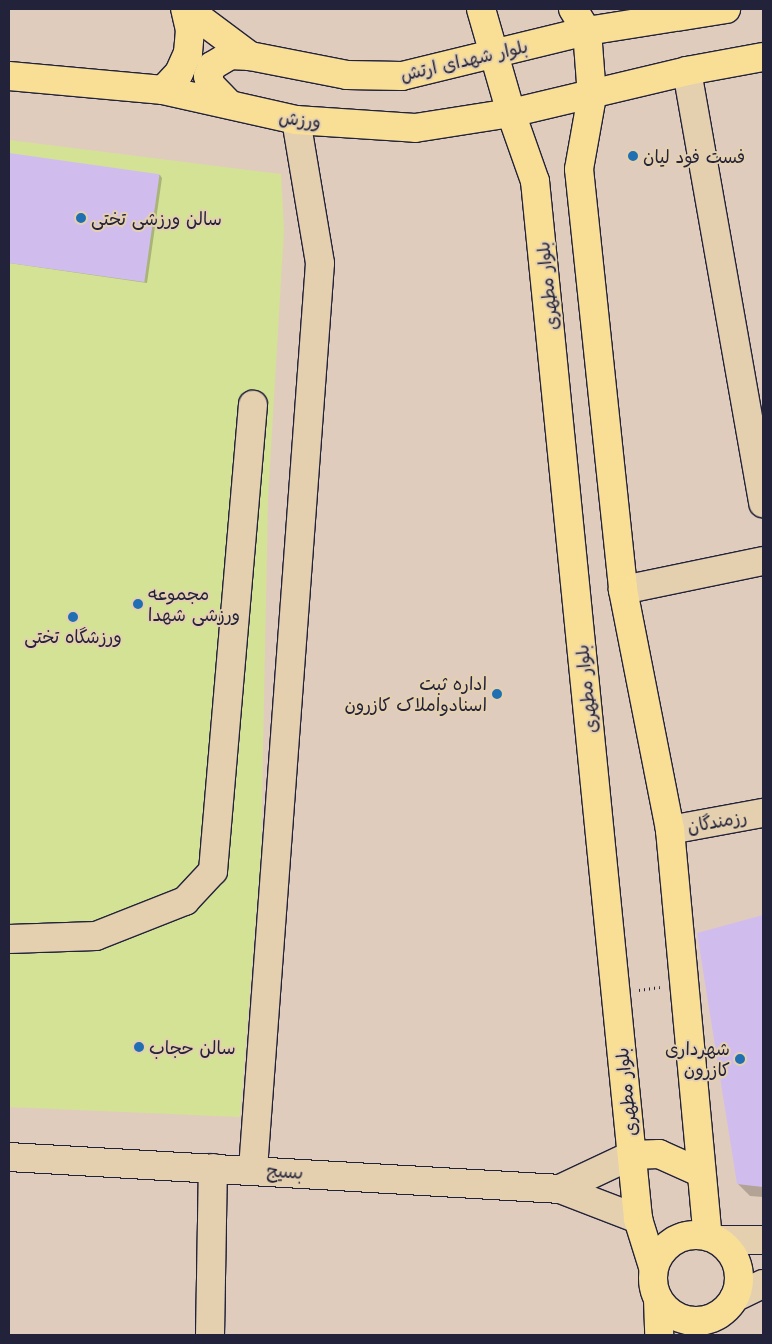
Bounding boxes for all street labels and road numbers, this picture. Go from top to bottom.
street label: بلوار شهدای ارتش [398,35,530,85]
street label: ورزش [278,106,322,132]
street label: بلوار مطهری [532,241,562,331]
street label: بلوار مطهری [571,644,601,734]
street label: رزمندگان [685,805,749,837]
street label: بلوار مطهری [611,1047,641,1137]
street label: بسیج [266,1159,304,1183]

